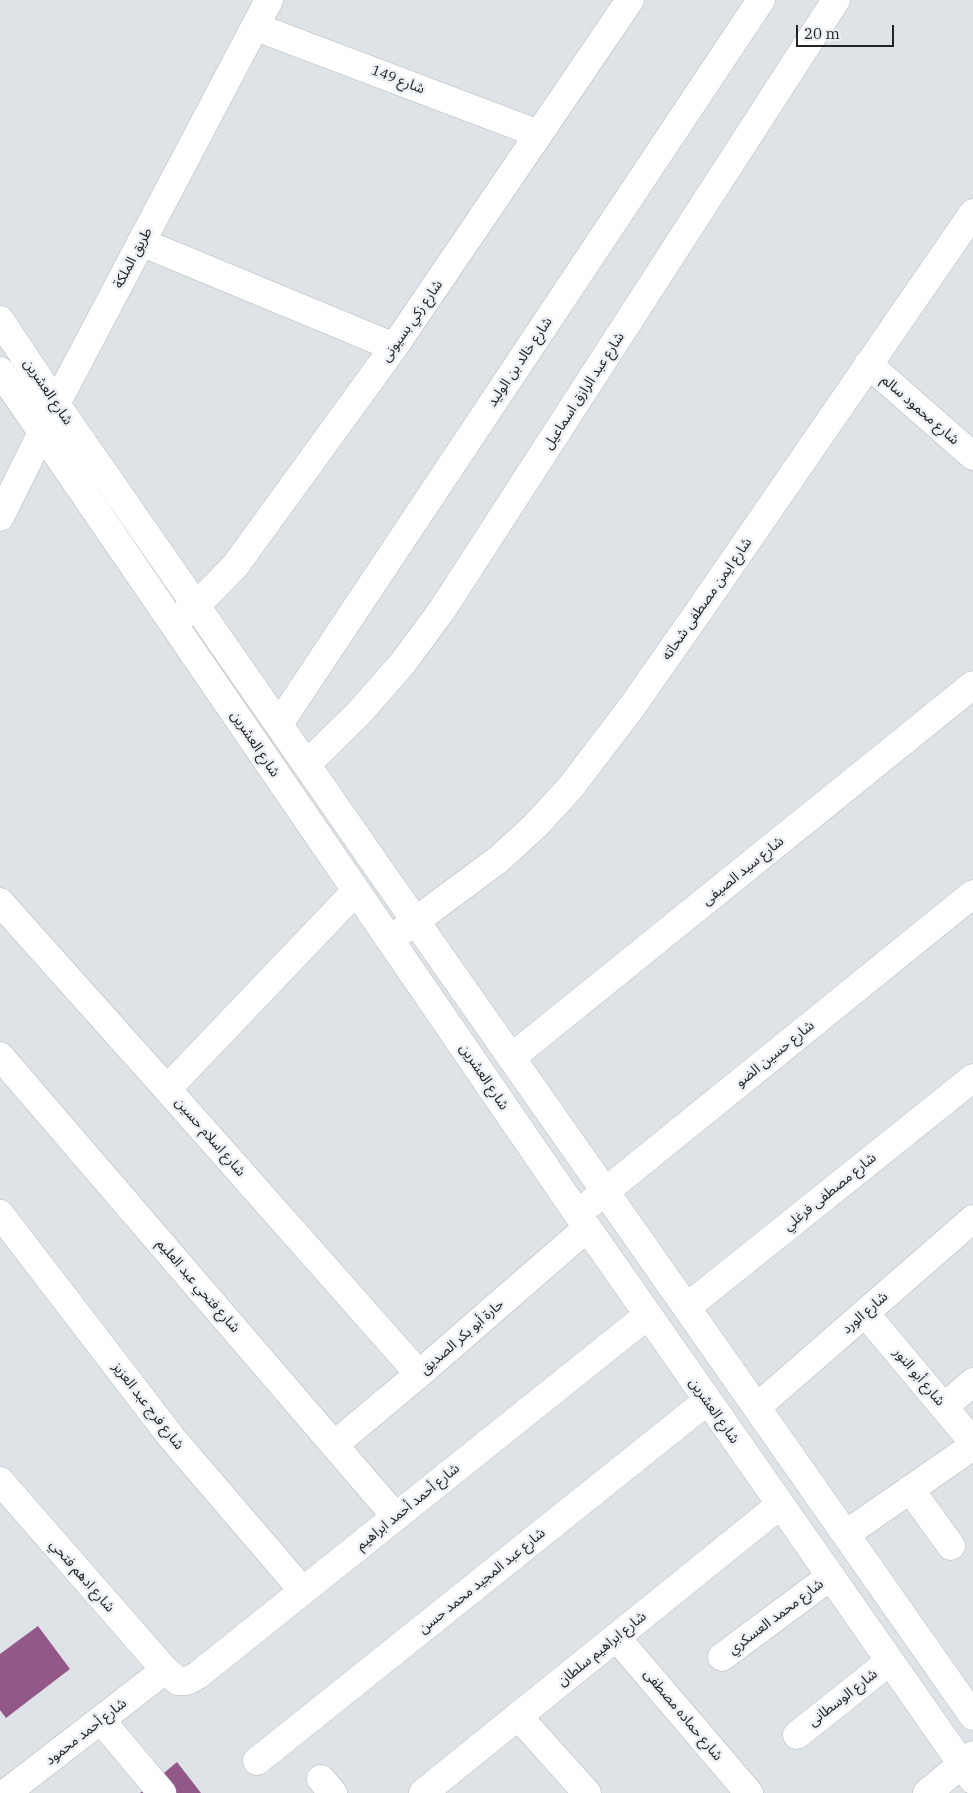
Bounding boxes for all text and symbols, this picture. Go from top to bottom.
scale bar [798,15,896,47]
text: 20 m [804,24,840,43]
street label: شارع 149 [369,62,427,98]
street label: طريق الملكة [110,225,156,291]
street label: شارع زكي بسيونى [378,277,446,365]
street label: شارع خالد بن الوليد [484,314,556,410]
street label: شارع عبد الرازق اسماعيل [540,329,628,453]
street label: شارع العشرين [20,356,76,428]
street label: شارع محمود سالم [878,372,962,448]
street label: شارع ايمن مصطفى شحاته [658,535,756,663]
street label: شارع العشرين [227,708,283,780]
street label: شارع سيد الصيفى [699,833,787,909]
street label: شارع حسين الضو [732,1017,818,1091]
street label: شارع العشرين [456,1041,512,1113]
street label: شارع اسلام حسين [171,1094,249,1180]
street label: شارع مصطفى فرغلي [780,1149,880,1235]
street label: شارع فتحي عبد العليم [153,1236,243,1336]
street label: شارع الورد [839,1288,891,1338]
street label: حارة أبو بكر الصديق [417,1296,507,1378]
street label: شارع أبو النور [890,1344,948,1410]
street label: شارع فرج عبد العزيز [109,1359,187,1453]
street label: شارع العشرين [685,1375,743,1447]
street label: شارع أحمد أحمد ابراهيم [353,1460,463,1554]
street label: شارع عبد المجيد محمد حسن [415,1525,549,1637]
street label: شارع ادهم فتحي [46,1536,118,1616]
street label: شارع محمد العسكري [725,1576,827,1658]
street label: شارع ابراهيم سلطان [554,1608,650,1690]
street label: شارع حماده مصطفى [640,1666,726,1764]
street label: شارع الوسطانى [805,1666,881,1730]
street label: شارع أحمد محمود [42,1695,130,1769]

